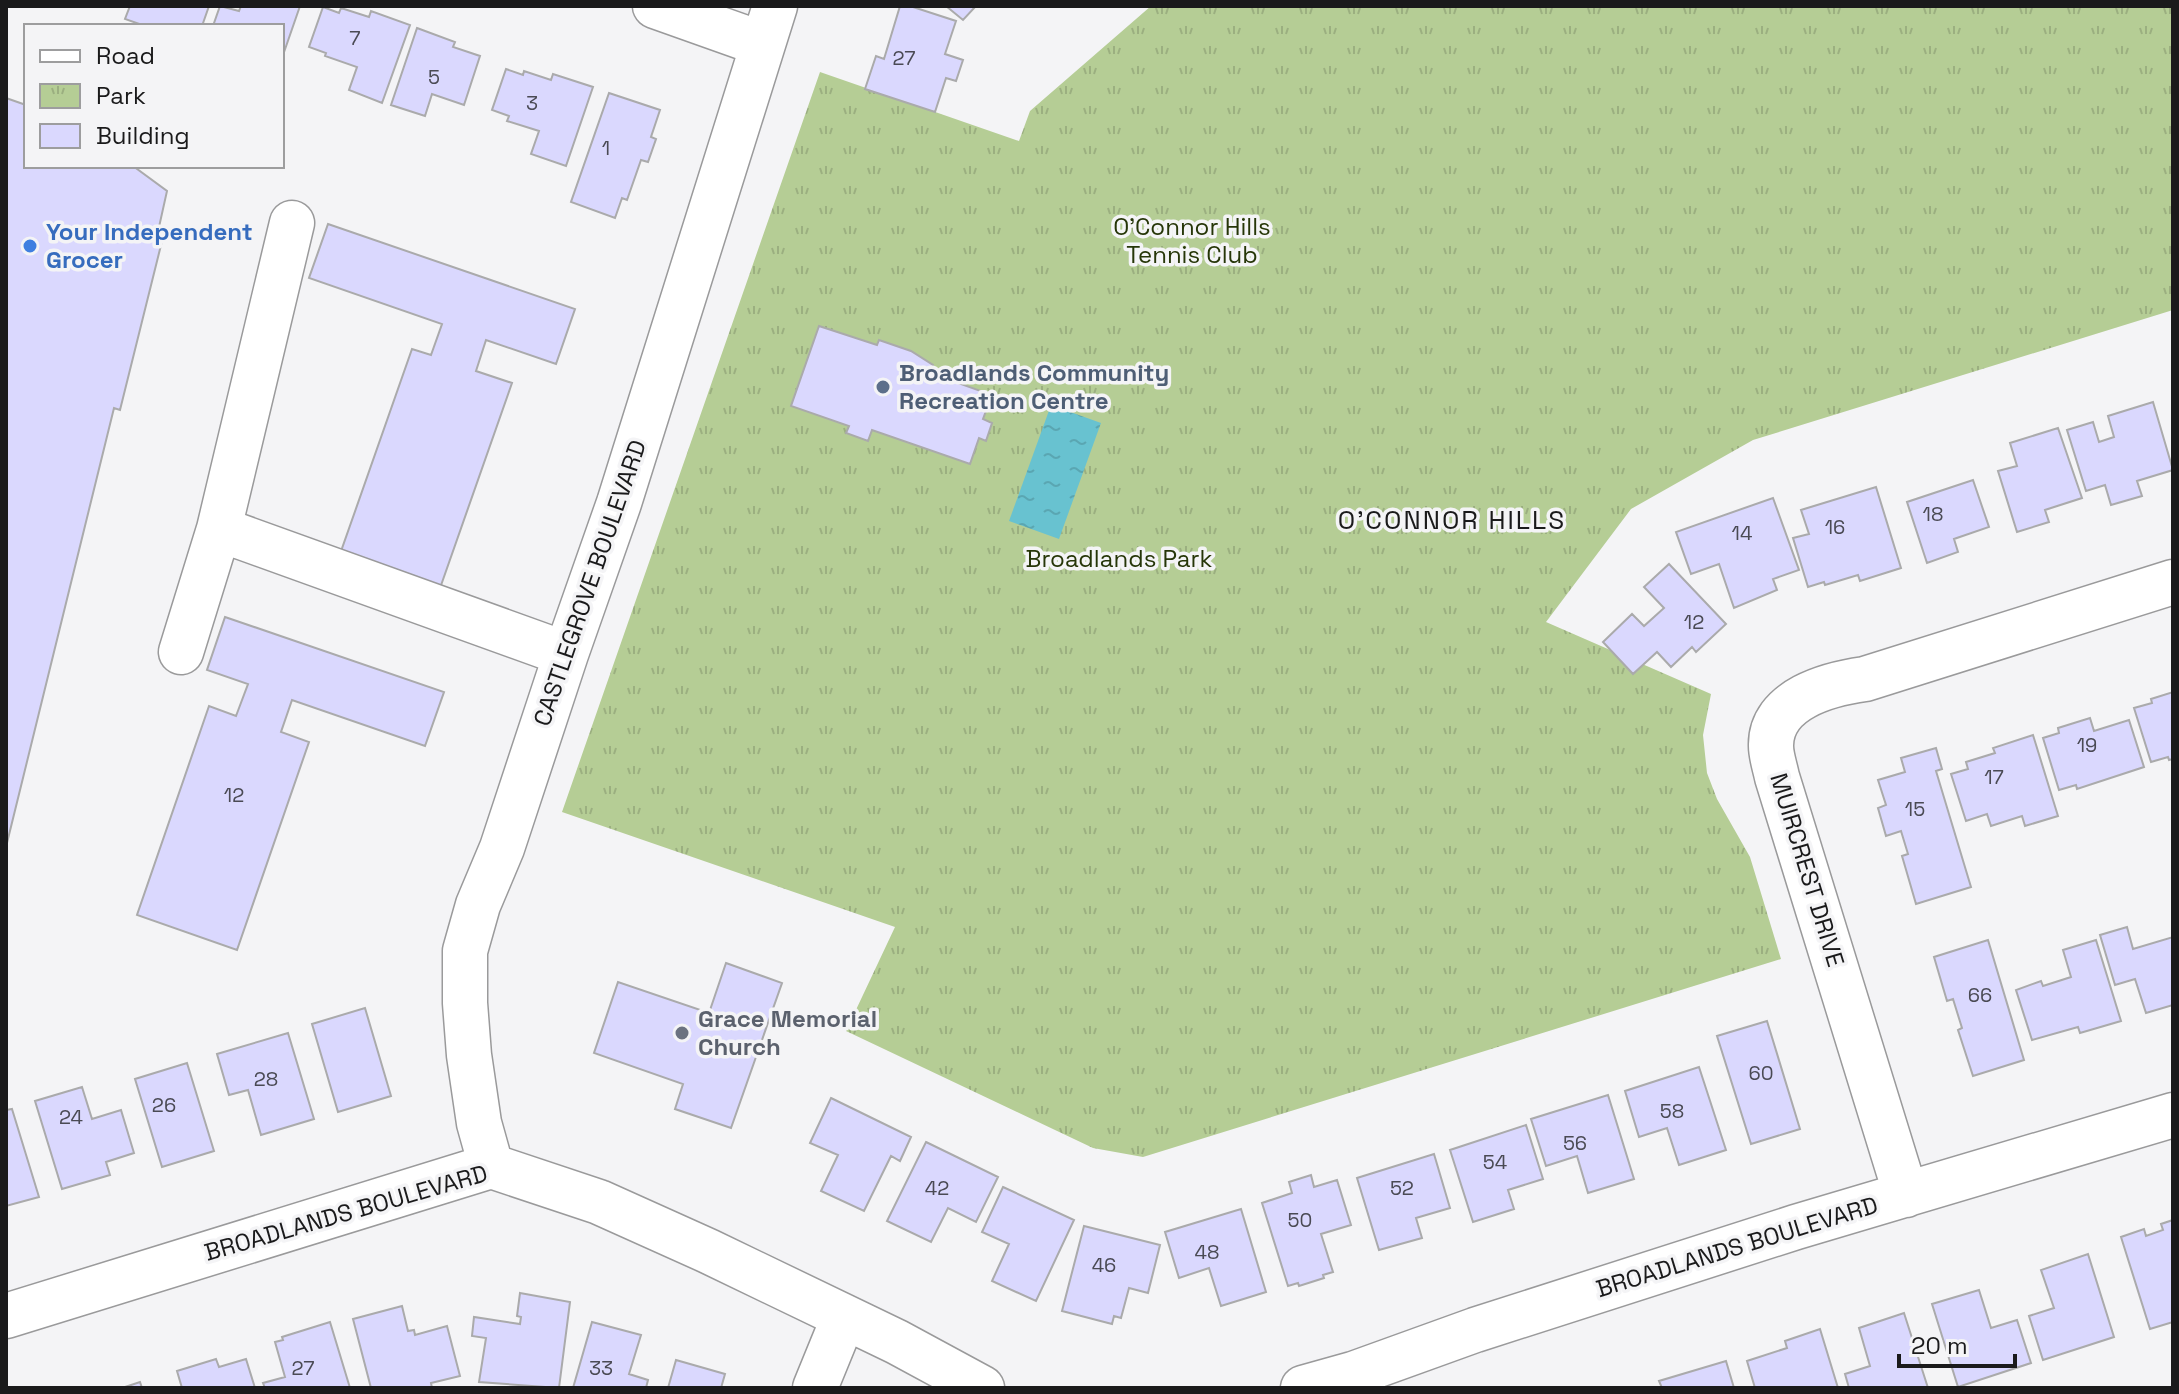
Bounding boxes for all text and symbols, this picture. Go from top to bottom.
legend [24,24,284,168]
house number: 7 [349,25,361,51]
text: Road [96,40,155,71]
house number: 27 [892,45,916,71]
house number: 5 [428,64,440,90]
text: Park [96,80,146,111]
house number: 3 [526,90,538,116]
text: Building [96,120,190,151]
house number: 1 [602,135,610,161]
park label: O'Connor Hills Tennis Club [1113,211,1271,270]
place label: Your Independent Grocer [46,216,253,275]
marker: Your Independent Grocer [21,237,39,255]
place label: Broadlands Community Recreation Centre [899,357,1169,416]
marker: Broadlands Community Recreation Centre [874,378,892,396]
street label: CASTLEGROVE BOULEVARD [526,436,653,730]
house number: 18 [1923,501,1943,527]
district label: O'CONNOR HILLS [1338,503,1566,537]
house number: 16 [1825,514,1845,540]
house number: 14 [1732,520,1752,546]
park label: Broadlands Park [1026,543,1212,574]
house number: 12 [1684,609,1704,635]
house number: 19 [2077,732,2097,758]
house number: 17 [1984,764,2004,790]
street label: MUIRCREST DRIVE [1763,769,1852,970]
house number: 12 [224,782,244,808]
house number: 15 [1905,796,1925,822]
house number: 66 [1968,982,1992,1008]
place label: Grace Memorial Church [698,1003,877,1062]
marker: Grace Memorial Church [673,1024,691,1042]
house number: 60 [1748,1060,1774,1086]
house number: 28 [254,1066,278,1092]
house number: 26 [152,1092,176,1118]
house number: 58 [1660,1098,1684,1124]
house number: 24 [59,1104,83,1130]
house number: 56 [1563,1130,1587,1156]
house number: 54 [1483,1149,1507,1175]
street label: BROADLANDS BOULEVARD [201,1157,491,1268]
house number: 42 [925,1175,949,1201]
house number: 52 [1390,1175,1414,1201]
street label: BROADLANDS BOULEVARD [1592,1189,1882,1304]
house number: 50 [1288,1207,1312,1233]
house number: 48 [1195,1239,1219,1265]
house number: 46 [1092,1252,1116,1278]
scale bar [1899,1318,2015,1368]
text: 20 m [1911,1330,1968,1361]
house number: 27 [291,1355,315,1381]
house number: 33 [589,1355,613,1381]

